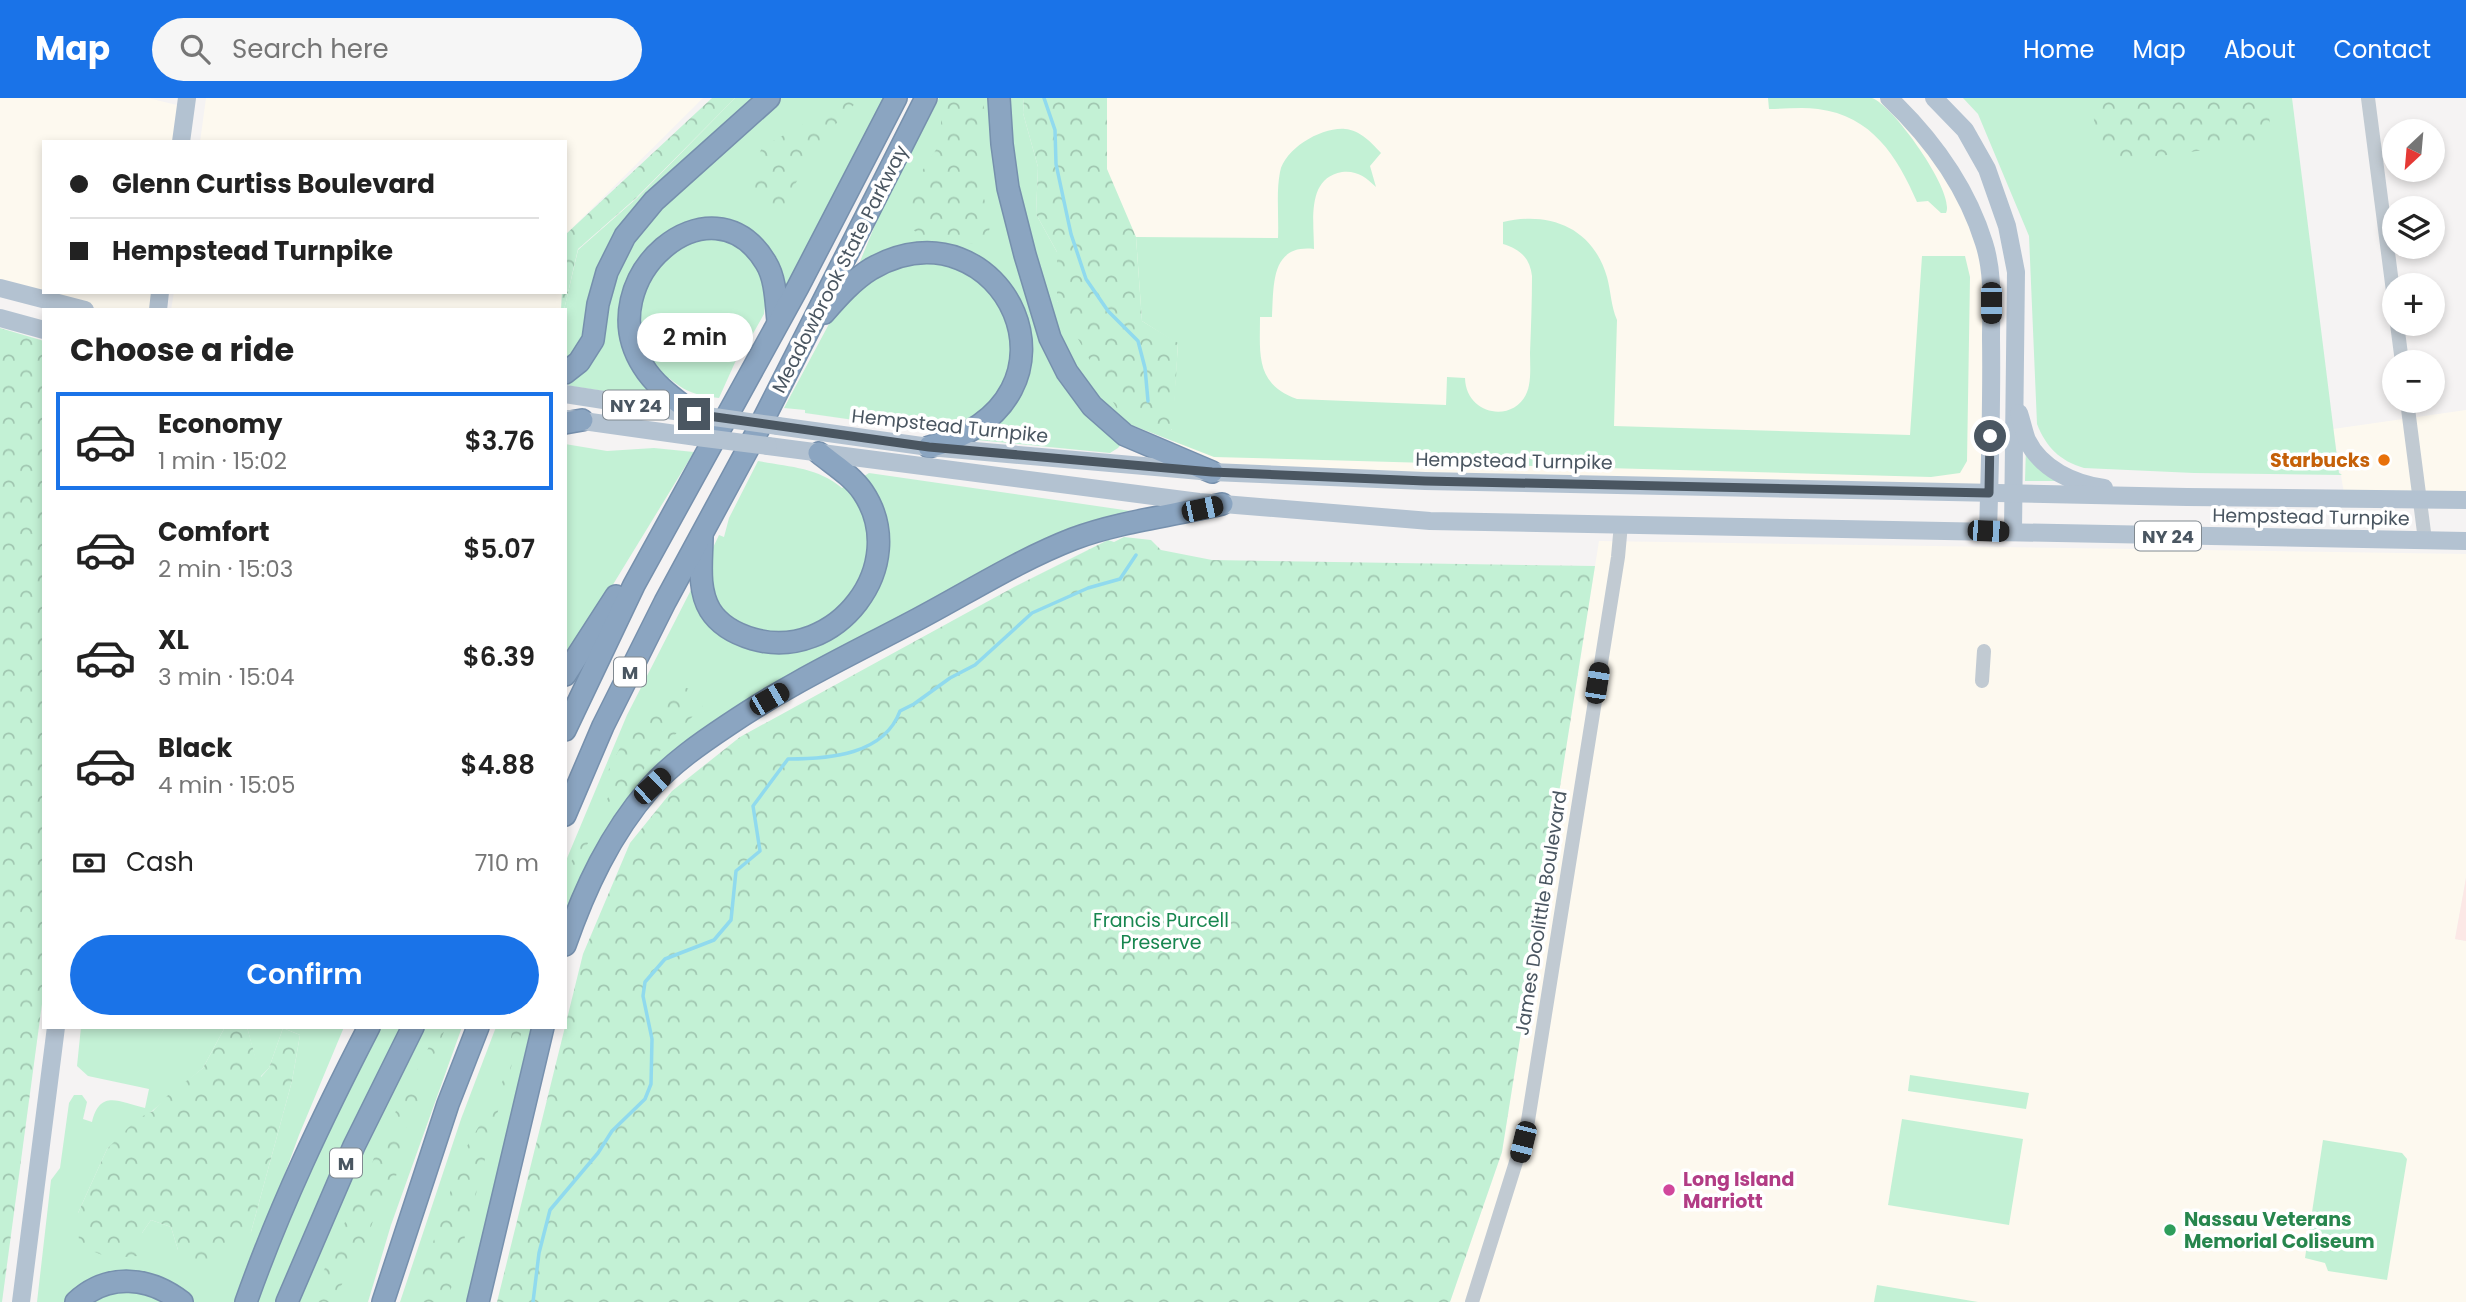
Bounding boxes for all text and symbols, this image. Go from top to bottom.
search box [152,18,642,81]
text: Map [35,25,110,72]
icon: search [176,30,214,68]
text: Search here [232,31,389,67]
text: Home [2023,33,2095,66]
text: Map [2133,33,2186,66]
text: About [2224,33,2295,66]
text: Contact [2333,33,2431,66]
north arrow [2382,119,2445,182]
map controls [2382,119,2445,413]
street label: Meadowbrook State Parkway [766,140,915,398]
text: Glenn Curtiss Boulevard [112,166,435,202]
button: layers [2382,196,2445,259]
text: Hempstead Turnpike [112,233,393,269]
button: + [2382,273,2445,336]
car [1981,282,2002,324]
callout: 2 min [636,313,752,362]
text: 2 min [663,321,727,353]
text: Choose a ride [70,327,294,372]
button: − [2382,350,2445,413]
road number: NY 24 [603,390,669,419]
route end [678,398,710,430]
street label: Hempstead Turnpike [850,402,1050,450]
text: Economy [158,406,282,442]
icon: car [74,410,137,473]
route start [1974,420,2006,452]
text: $3.76 [465,423,535,459]
text: 1 min · 15:02 [158,445,287,477]
street label: Hempstead Turnpike [1415,446,1613,476]
place label: Starbucks [2270,447,2370,474]
marker: Starbucks [2376,452,2392,468]
car [1180,494,1225,524]
street label: Hempstead Turnpike [2212,502,2410,532]
text: Comfort [158,514,270,550]
icon: car [74,518,137,581]
car [1967,520,2010,542]
road number: NY 24 [2135,522,2201,550]
text: $5.07 [463,531,535,567]
text: 2 min · 15:03 [158,553,293,585]
text: XL [158,622,189,658]
icon: car [74,626,137,689]
text: $6.39 [463,639,535,675]
road number: M [614,658,646,686]
text: 3 min · 15:04 [158,661,295,693]
car [1584,661,1611,705]
car [746,679,793,719]
text: Black [158,730,232,766]
icon: car [74,734,137,797]
text: $4.88 [461,747,535,783]
car [630,764,675,808]
text: 4 min · 15:05 [158,769,295,801]
street label: James Doolittle Boulevard [1508,789,1574,1037]
icon: cash [70,844,108,882]
text: Cash [126,844,194,880]
text: 710 m [475,847,539,879]
park label: Francis Purcell Preserve [1093,907,1229,956]
button: Confirm [70,935,539,1015]
car [1508,1119,1539,1165]
road number: M [330,1148,362,1178]
place label: Long Island Marriott [1683,1166,1794,1215]
marker: Long Island Marriott [1661,1182,1677,1198]
place label: Nassau Veterans Memorial Coliseum [2184,1206,2375,1255]
marker: Nassau Veterans Memorial Coliseum [2162,1222,2178,1238]

